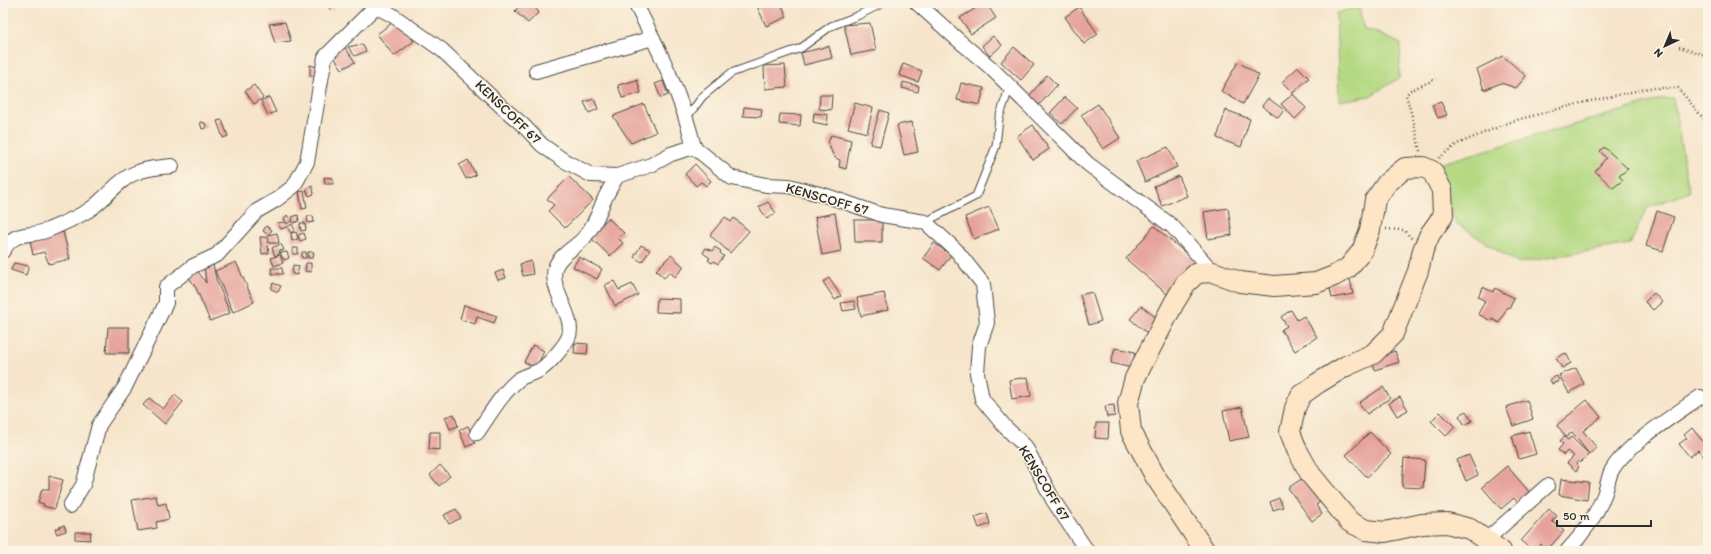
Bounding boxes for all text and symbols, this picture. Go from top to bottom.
north arrow [1645,26,1685,66]
text: N [1651,46,1666,60]
street label: KENSCOFF 67 [472,76,545,148]
street label: KENSCOFF 67 [784,179,870,219]
street label: KENSCOFF 67 [1015,442,1073,524]
scale bar [1557,502,1651,528]
text: 50 m [1563,509,1589,523]

